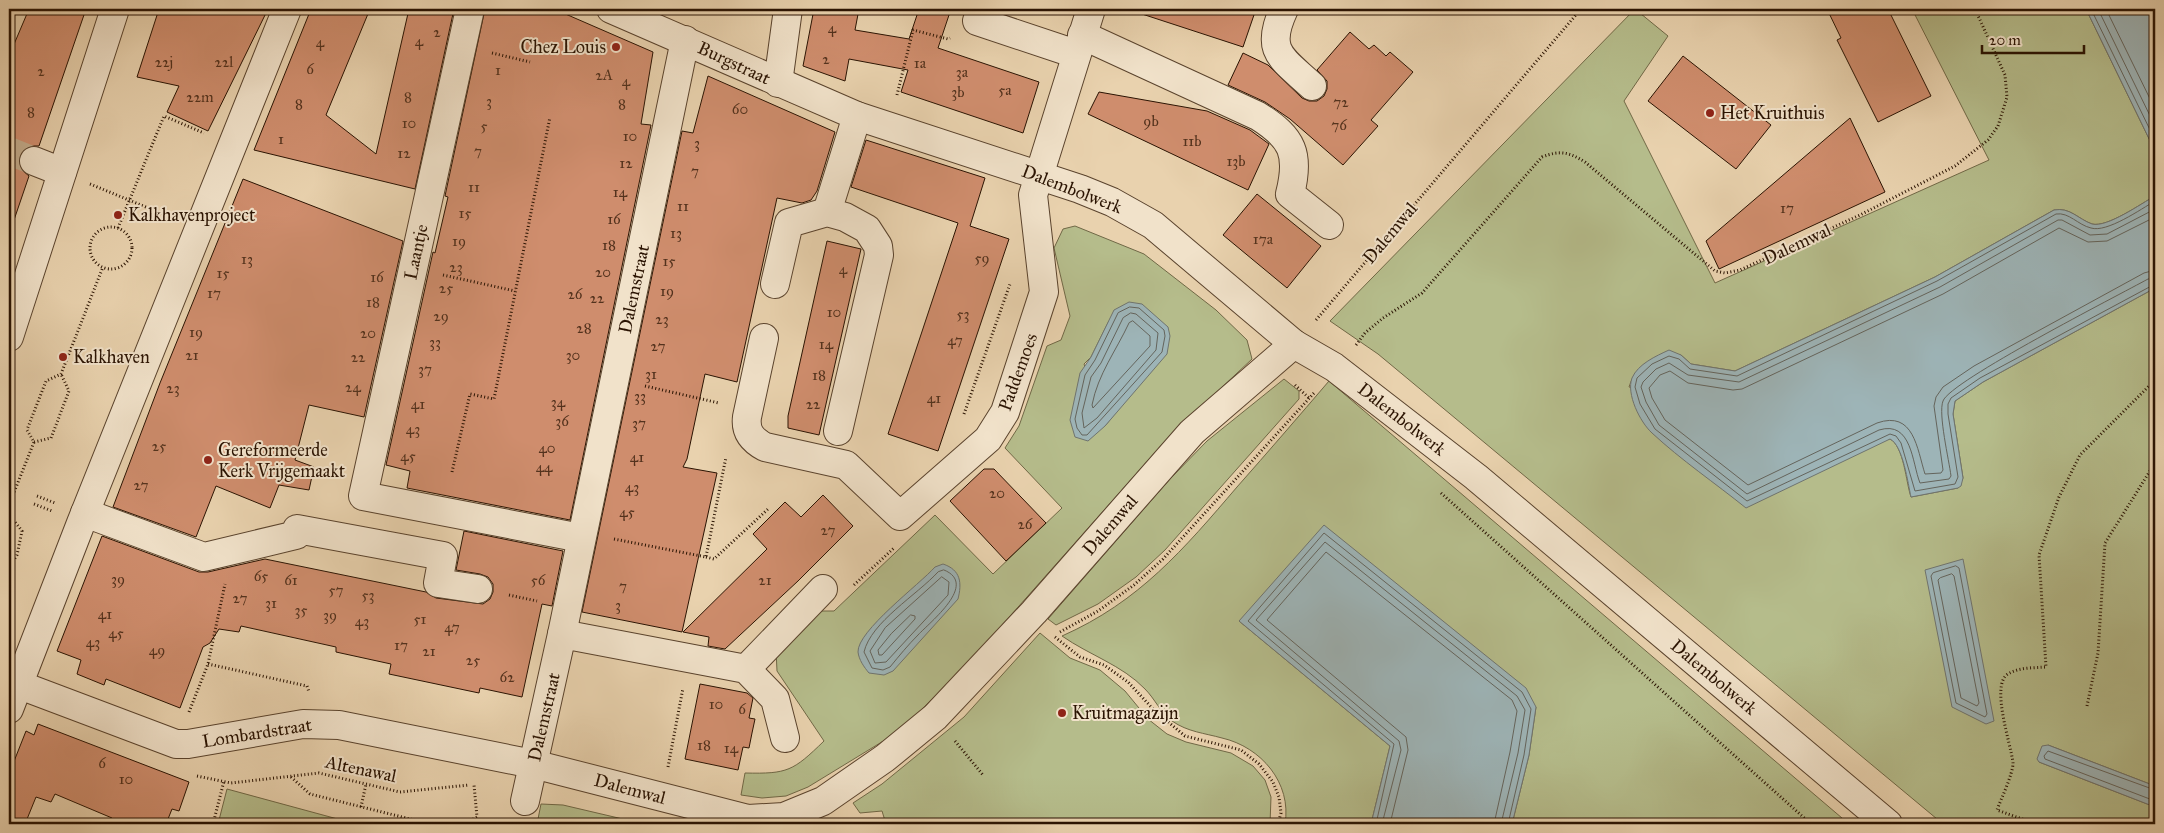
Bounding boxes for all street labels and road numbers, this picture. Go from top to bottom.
street label: Burgstraat [694,37,775,91]
street label: Dalembolwerk [1019,160,1126,218]
street label: Dalemwal [1358,198,1422,268]
street label: Dalemwal [1759,219,1835,269]
street label: Laantje [399,222,433,282]
street label: Dalemstraat [614,242,654,336]
street label: Paddemoes [994,330,1042,414]
street label: Dalembolwerk [1354,378,1451,461]
street label: Dalemwal [1078,490,1142,560]
street label: Dalembolwerk [1666,635,1762,720]
street label: Dalemstraat [523,670,565,764]
street label: Lombardstraat [201,713,314,753]
street label: Altenawal [322,751,399,787]
street label: Dalemwal [592,769,668,809]

